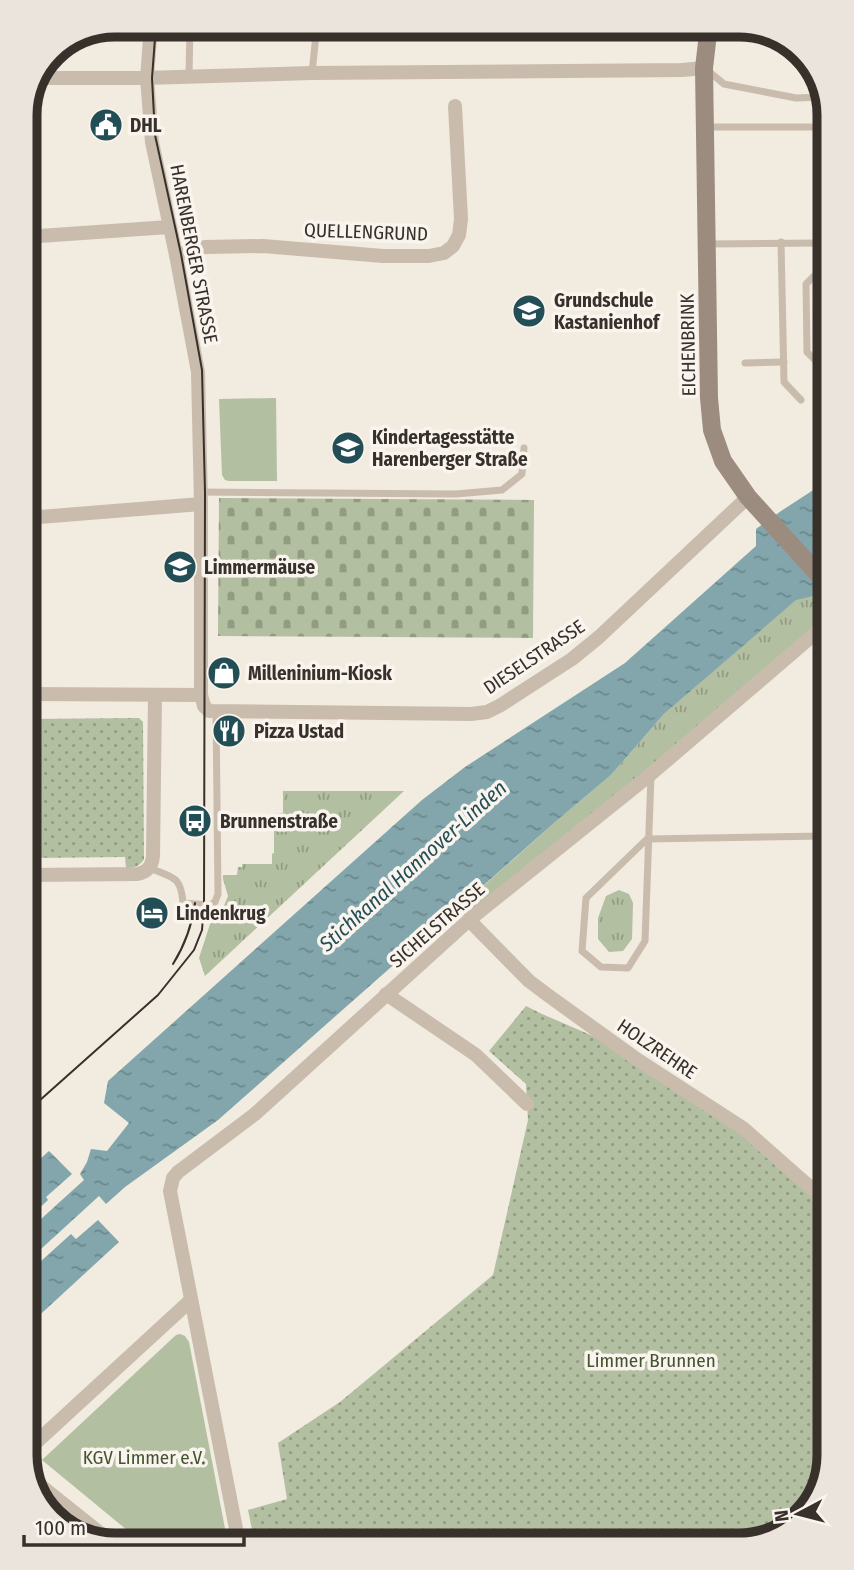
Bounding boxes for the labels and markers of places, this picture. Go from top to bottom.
public building icon: DHL [87,106,125,144]
place label: DHL [130,114,162,137]
place label: Grundschule Kastanienhof [554,289,661,334]
school or university icon: Grundschule Kastanienhof [510,292,548,330]
place label: Kindertagesstätte Harenberger Straße [372,426,528,471]
school or university icon: Kindertagesstätte Harenberger Straße [329,429,367,467]
school or university icon: Limmermäuse [161,548,199,586]
place label: Limmermäuse [204,556,315,579]
shop icon: Milleninium-Kiosk [205,654,243,692]
place label: Milleninium-Kiosk [248,662,392,685]
restaurant icon: Pizza Ustad [210,712,248,750]
place label: Pizza Ustad [254,720,344,743]
bus stop icon: Brunnenstraße [176,802,214,840]
place label: Brunnenstraße [220,810,338,833]
hotel icon: Lindenkrug [133,894,171,932]
place label: Lindenkrug [176,902,266,925]

